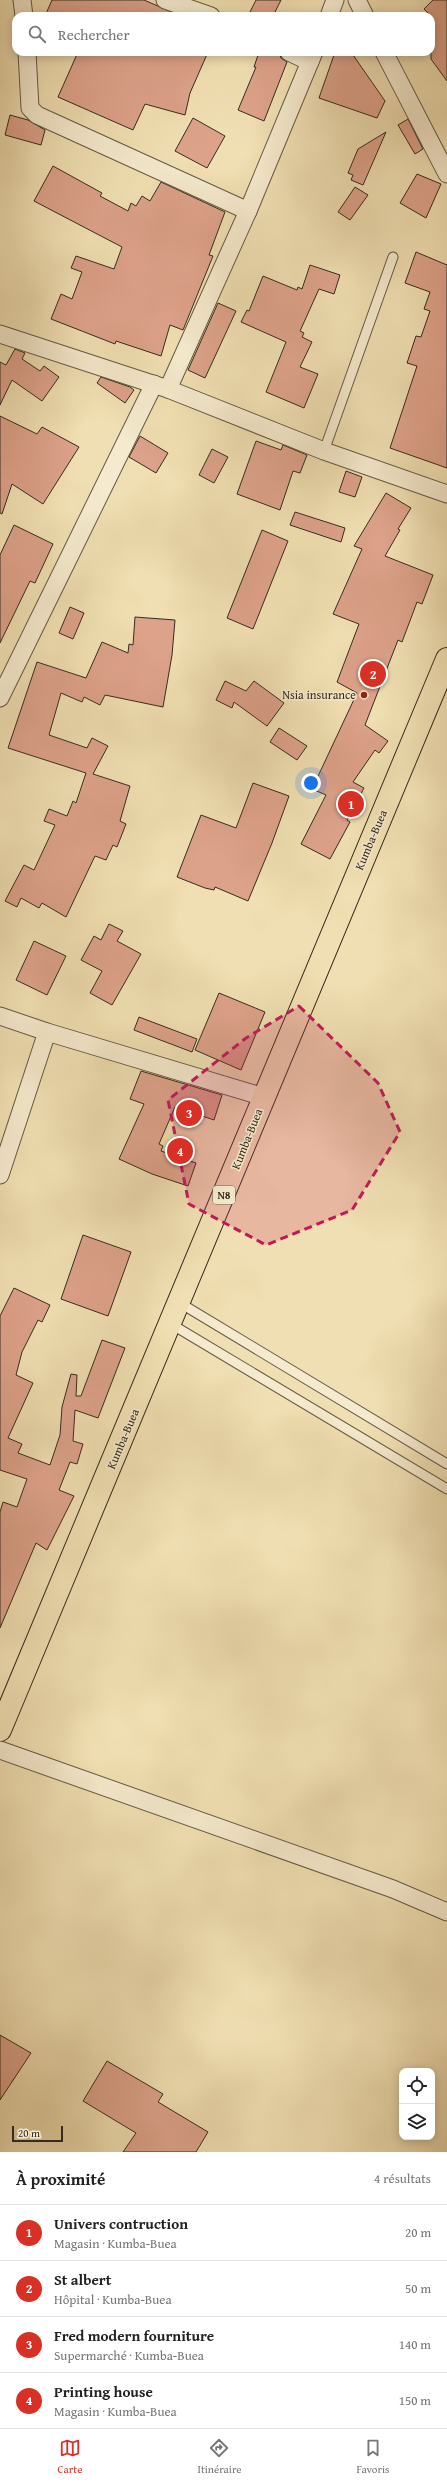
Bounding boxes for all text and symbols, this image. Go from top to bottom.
search box [12,12,435,56]
icon: search [26,23,48,45]
text: Rechercher [58,24,130,45]
pin: 2 [360,659,386,689]
place label: Nsia insurance [282,686,356,703]
marker: Nsia insurance [359,690,369,700]
your location [301,773,321,793]
pin: 1 [338,789,364,819]
street label: Kumba-Buea [350,807,391,873]
pin: 3 [176,1098,202,1128]
street label: Kumba-Buea [227,1106,267,1172]
pin: 4 [167,1136,193,1166]
road number: N8 [213,1186,235,1204]
street label: Kumba-Buea [102,1406,143,1472]
map controls [399,2068,435,2140]
button: locate [399,2068,435,2104]
button: layers [399,2104,435,2140]
scale bar [12,2124,63,2143]
text: 20 m [18,2125,40,2141]
text: À proximité [16,2166,105,2191]
text: 4 résultats [374,2169,431,2188]
text: Univers contruction [54,2213,188,2234]
text: 1 [26,2223,32,2242]
text: 20 m [405,2223,431,2242]
text: Magasin · Kumba-Buea [54,2234,177,2253]
text: St albert [54,2269,111,2290]
text: 2 [26,2279,32,2298]
text: 50 m [405,2279,431,2298]
text: Hôpital · Kumba-Buea [54,2290,172,2309]
text: Fred modern fourniture [54,2325,214,2346]
text: 3 [26,2335,32,2354]
text: 140 m [399,2335,431,2354]
text: Supermarché · Kumba-Buea [54,2346,204,2365]
text: Printing house [54,2381,153,2402]
text: 4 [26,2391,32,2410]
text: 150 m [399,2391,431,2410]
text: Magasin · Kumba-Buea [54,2402,177,2421]
tab: Carte [58,2437,82,2477]
tab: Itinéraire [198,2437,241,2477]
tab: Favoris [357,2437,389,2477]

